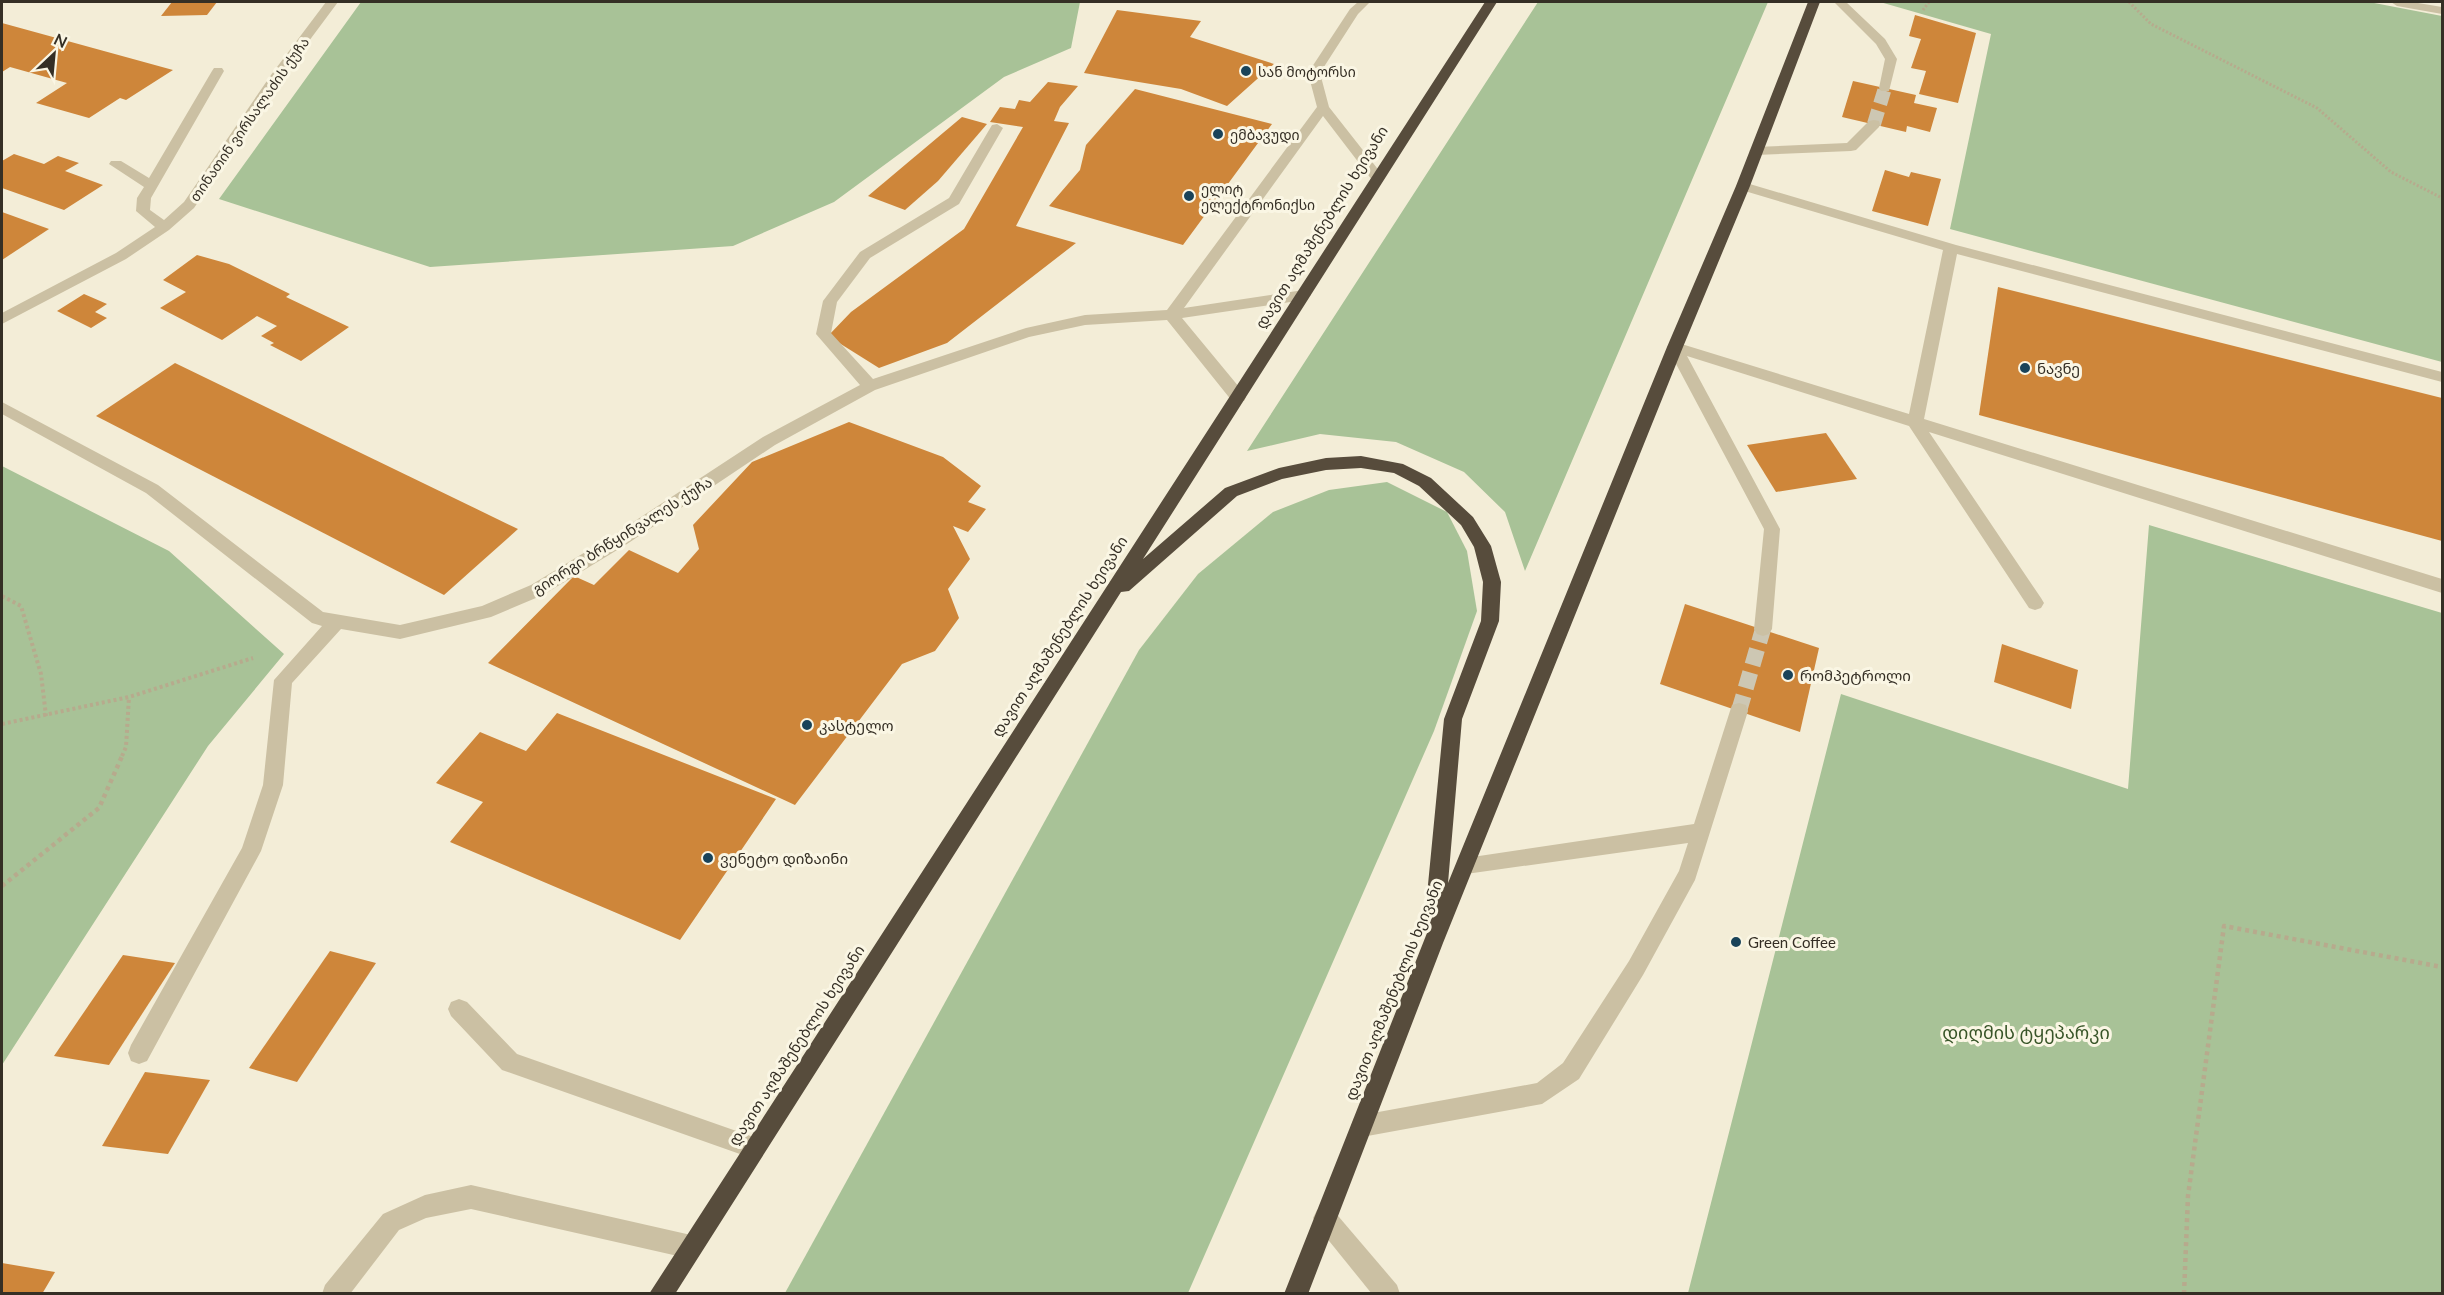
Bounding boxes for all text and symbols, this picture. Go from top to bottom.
north arrow [24,24,84,84]
text: N [51,29,70,51]
street label: თინათინ ვირსალაძის ქუჩა [186,34,313,205]
place label: სან მოტორსი [1258,63,1356,81]
marker: სან მოტორსი [1239,64,1253,78]
street label: დავით აღმაშენებლის ხეივანი [1251,122,1392,332]
place label: ემბავუდი [1230,126,1300,144]
marker: ემბავუდი [1211,127,1225,141]
place label: ელიტ ელექტრონიქსი [1201,180,1315,214]
marker: ელიტ ელექტრონიქსი [1182,189,1196,203]
place label: ნავნე [2037,359,2080,378]
marker: ნავნე [2018,361,2032,375]
street label: გიორგი ბრწყინვალეს ქუჩა [529,472,716,599]
street label: დავით აღმაშენებლის ხეივანი [987,532,1132,740]
place label: რომპეტროლი [1800,666,1911,685]
marker: რომპეტროლი [1781,668,1795,682]
place label: კასტელო [819,716,894,735]
marker: კასტელო [800,718,814,732]
place label: ვენეტო დიზაინი [720,849,848,868]
marker: ვენეტო დიზაინი [701,851,715,865]
street label: დავით აღმაშენებლის ხეივანი [1341,877,1446,1103]
place label: Green Coffee [1748,933,1836,951]
marker: Green Coffee [1729,935,1743,949]
street label: დავით აღმაშენებლის ხეივანი [724,941,869,1149]
park label: დიღმის ტყეპარკი [1942,1021,2110,1044]

